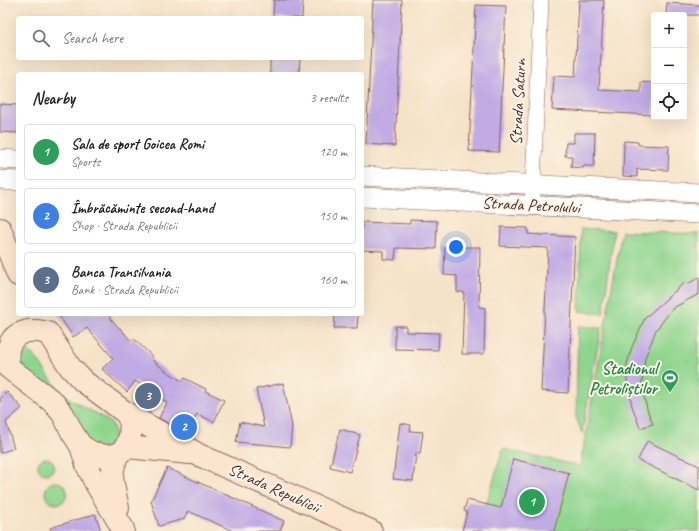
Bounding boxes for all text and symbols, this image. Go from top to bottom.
map controls [651,12,687,120]
button: + [651,12,687,48]
search box [16,16,364,60]
icon: search [30,27,52,49]
text: Search here [62,29,123,48]
button: − [651,48,687,84]
street label: Strada Saturn [505,57,531,146]
button: locate [651,84,687,120]
text: Nearby [32,88,75,109]
text: 3 results [310,90,348,106]
text: Sala de sport Goicea Romi [71,135,204,154]
text: 1 [43,144,49,160]
text: 120 m [319,144,347,160]
text: Sports [71,154,100,170]
street label: Strada Petrolului [481,192,582,218]
text: Îmbrăcăminte second-hand [71,199,214,218]
text: 2 [43,208,49,224]
text: 150 m [319,208,347,224]
text: Shop · Strada Republicii [71,218,177,234]
your location [446,237,466,257]
text: Banca Transilvania [71,263,170,282]
text: 3 [43,272,49,288]
text: 160 m [319,272,347,288]
text: Bank · Strada Republicii [71,282,178,298]
place label: Stadionul Petroliștilor [589,358,661,399]
sports icon: Stadionul Petroliștilor [660,368,680,393]
pin: 3 [135,381,161,411]
pin: 2 [171,412,197,442]
street label: Strada Republicii [225,458,325,518]
pin: 1 [519,487,545,517]

